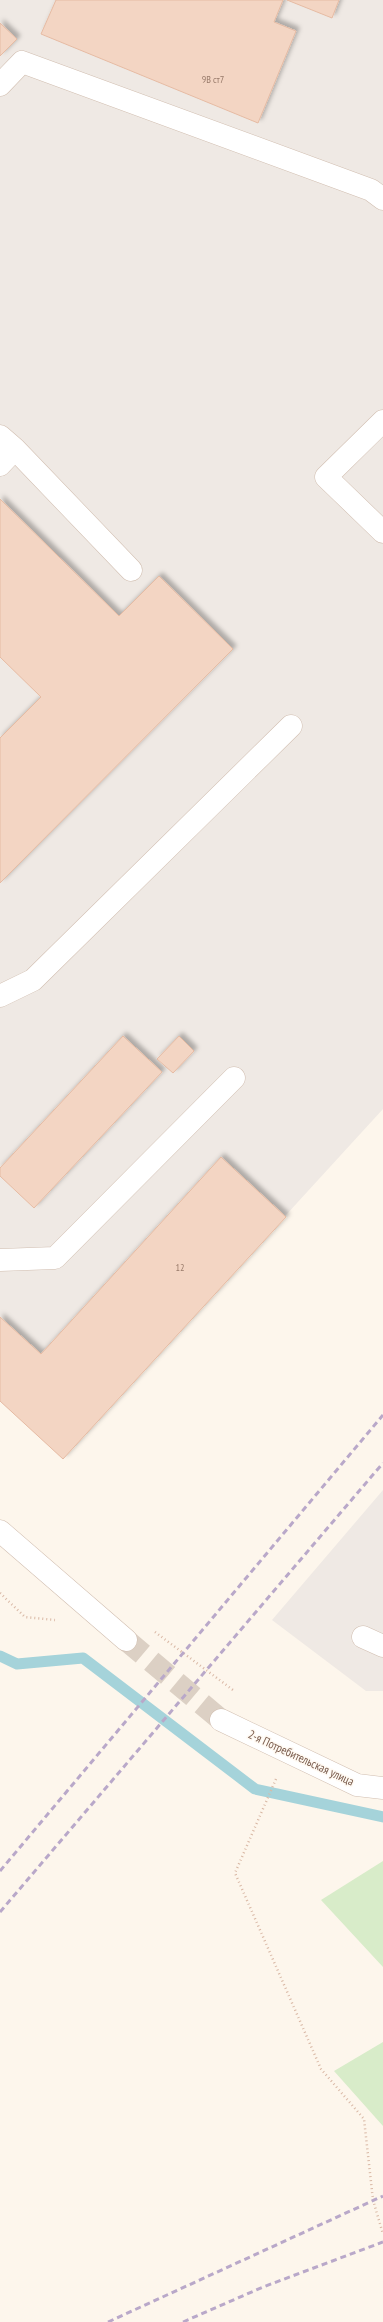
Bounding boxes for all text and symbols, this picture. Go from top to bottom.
house number: 9В ст7 [202,73,224,86]
house number: 12 [176,1261,185,1274]
street label: 2-я Потребительская улица [246,1726,357,1789]

